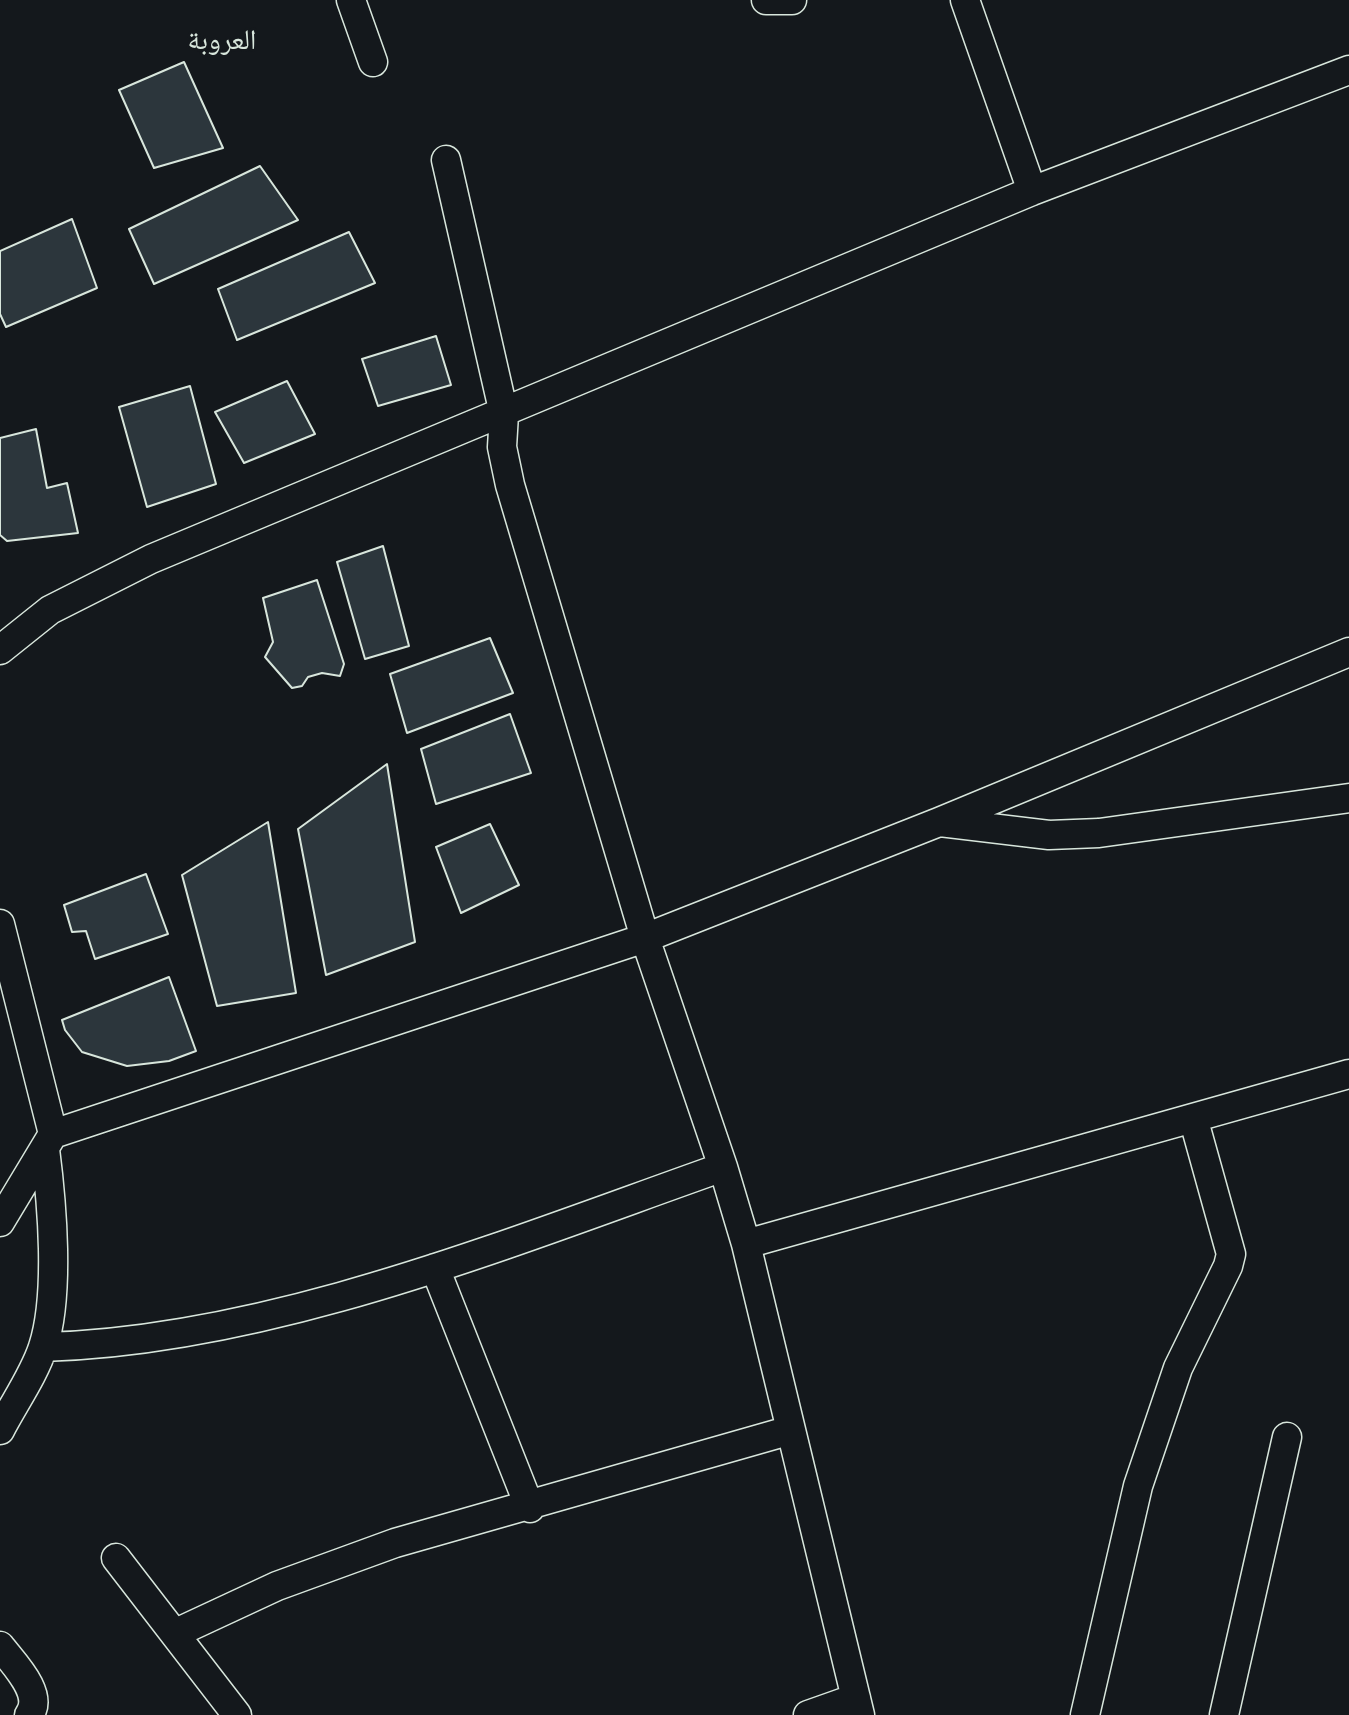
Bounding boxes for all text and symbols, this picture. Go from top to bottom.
district label: العروبة [188,24,256,58]

